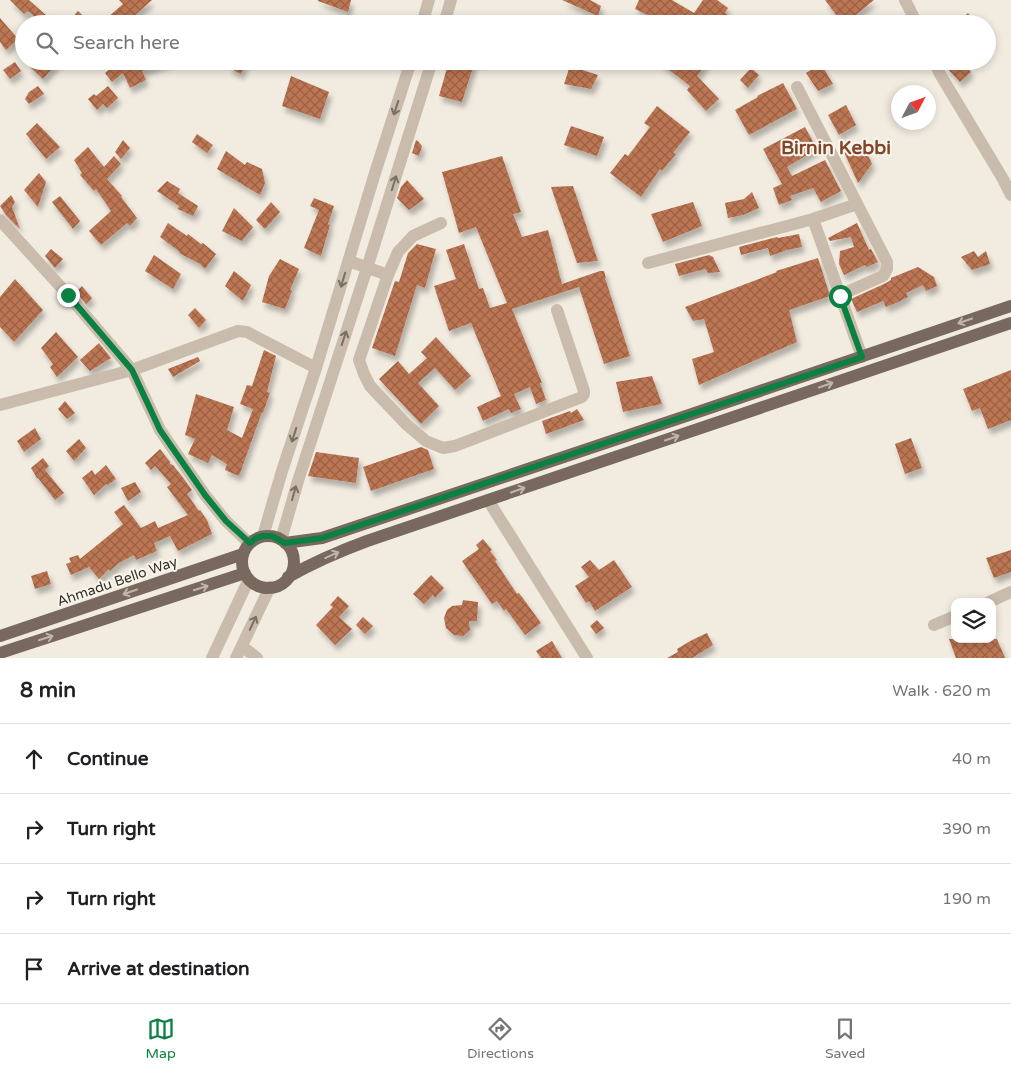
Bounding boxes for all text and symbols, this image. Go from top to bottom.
search box [15,15,996,70]
icon: search [33,29,61,57]
text: Search here [73,32,180,54]
north arrow [891,85,936,130]
one-way arrow [391,99,400,115]
district label: Birnin Kebbi [781,137,891,159]
one-way arrow [389,176,399,192]
one-way arrow [337,271,347,287]
route end [57,284,80,307]
route start [829,285,852,308]
one-way arrow [958,317,973,326]
one-way arrow [340,330,350,346]
one-way arrow [818,380,834,390]
one-way arrow [289,426,299,442]
one-way arrow [664,432,680,442]
one-way arrow [510,484,526,494]
one-way arrow [290,485,300,501]
one-way arrow [324,549,339,559]
street label: Ahmadu Bello Way [55,553,180,610]
one-way arrow [193,582,209,592]
one-way arrow [123,588,138,597]
map controls [951,598,996,643]
button: layers [951,598,996,643]
one-way arrow [249,616,258,631]
one-way arrow [38,633,54,642]
text: 8 min [20,678,76,703]
text: Walk · 620 m [892,681,991,701]
icon: ahead [20,745,48,773]
text: Continue [67,748,149,770]
text: 40 m [952,749,991,769]
icon: right [20,815,48,843]
text: Turn right [67,818,155,840]
text: 390 m [942,819,991,839]
icon: right [20,885,48,913]
text: Turn right [67,888,155,910]
text: 190 m [942,889,991,909]
icon: arrive [20,955,48,983]
text: Arrive at destination [67,958,250,980]
tab: Map [146,1015,176,1062]
tab: Directions [467,1015,534,1062]
tab: Saved [825,1015,865,1062]

